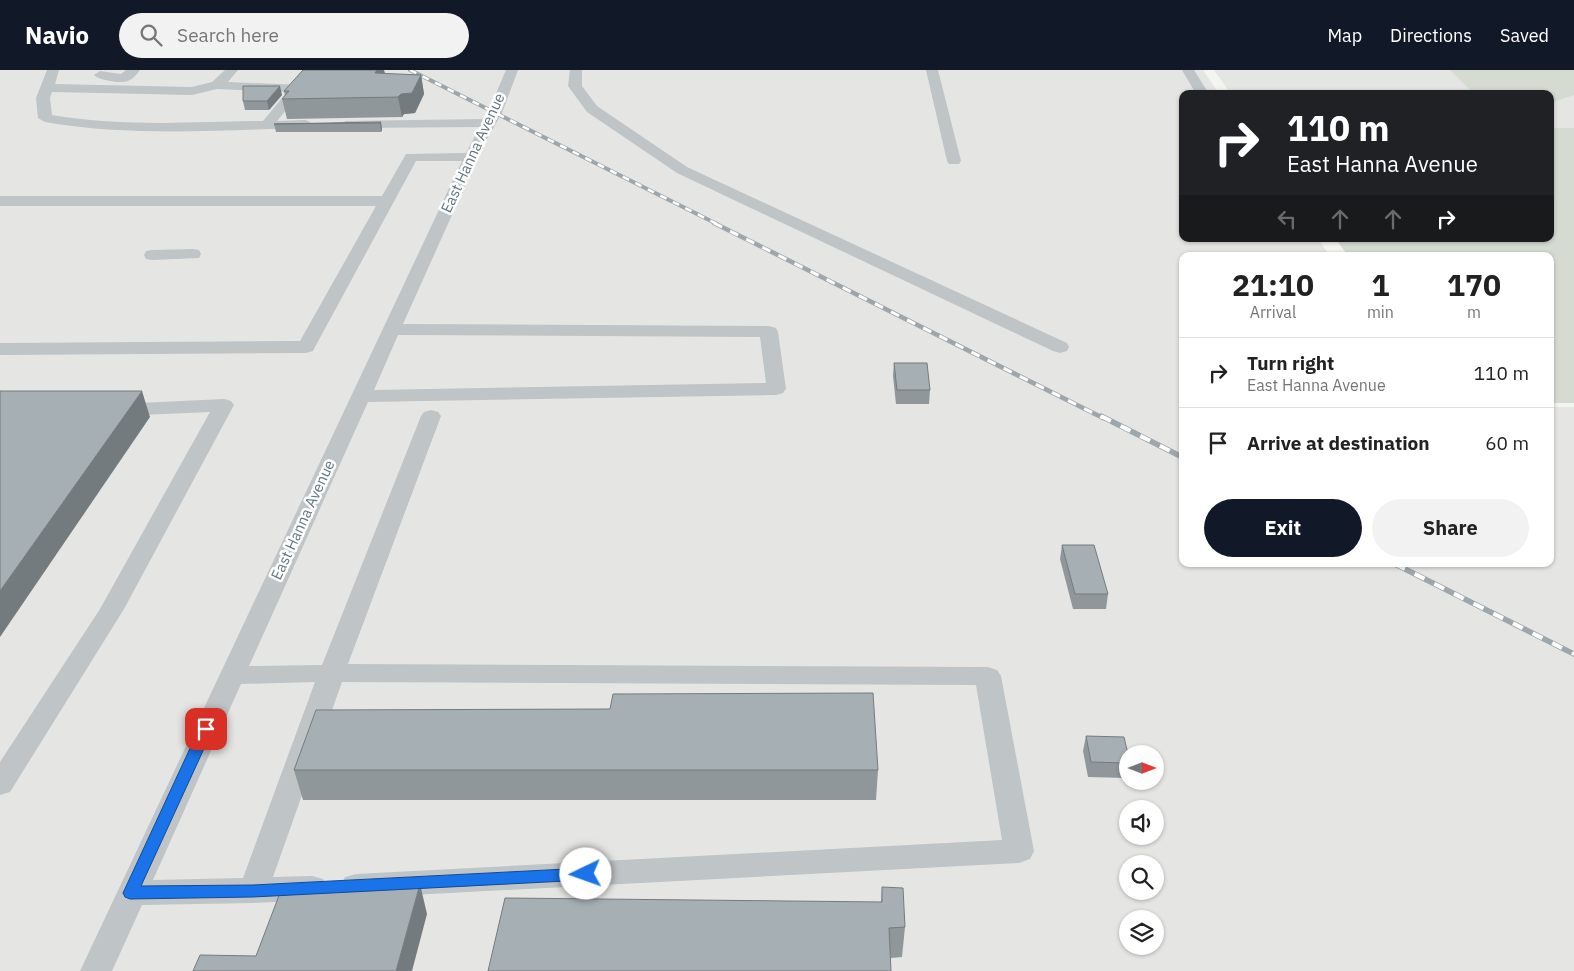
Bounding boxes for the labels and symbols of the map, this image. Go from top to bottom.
street label: East Hanna Avenue [436,90,509,216]
street label: East Hanna Avenue [266,457,339,583]
pin [185,708,227,750]
north arrow [1119,745,1164,790]
position arrow [559,847,611,899]

